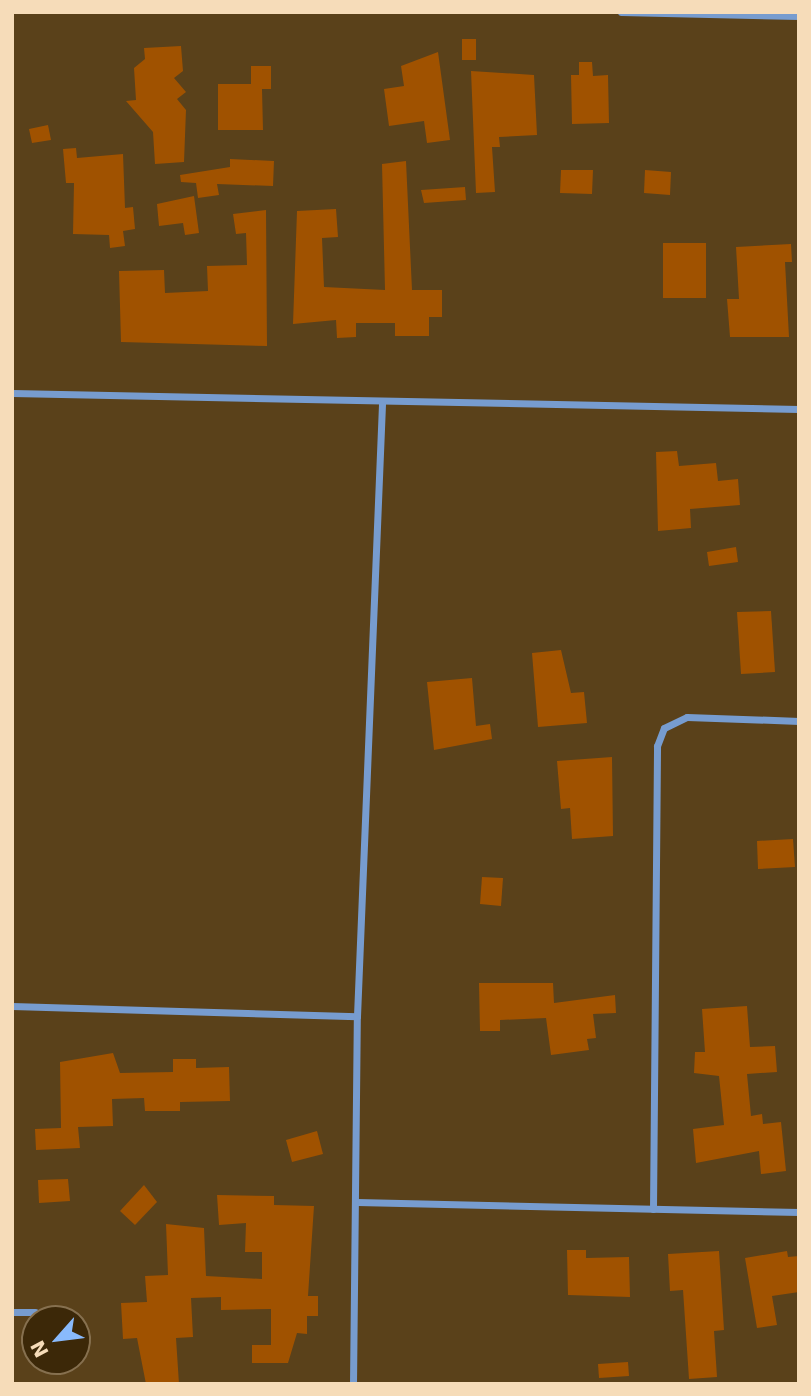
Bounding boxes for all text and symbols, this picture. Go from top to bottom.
north arrow [21,1305,91,1375]
text: N [26,1337,53,1361]

